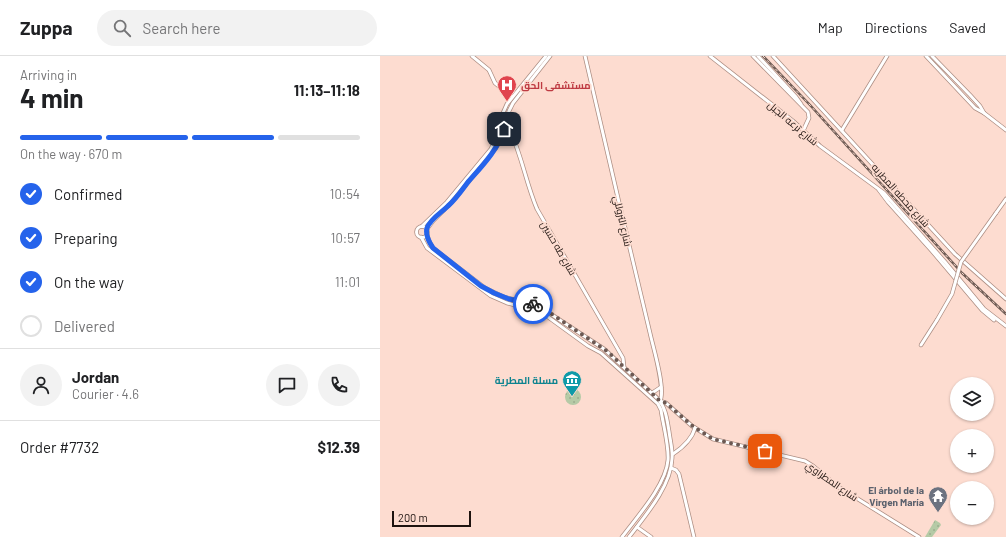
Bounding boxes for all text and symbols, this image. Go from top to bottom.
search box [97,10,377,46]
text: Zuppa [20,16,73,39]
icon: search [111,17,133,39]
text: Search here [143,19,221,37]
text: Map [818,19,843,36]
text: Directions [865,19,927,36]
text: Saved [949,19,986,36]
text: Arriving in [20,67,77,83]
hospital icon: مستشفى الحق [496,74,518,102]
place label: مستشفى الحق [521,79,591,92]
text: 11:13–11:18 [294,81,360,99]
text: 4 min [20,82,84,113]
street label: شارع ترعه الجبل [765,98,821,148]
pin [487,112,521,146]
icon: home [493,118,515,140]
text: On the way · 670 m [20,146,122,162]
street label: شارع محطه المطريه [869,161,933,230]
icon: check [20,183,42,205]
text: Confirmed [54,185,122,203]
text: 10:54 [330,186,360,202]
street label: شارع التروللي [609,195,635,248]
street label: شارع طه حسين [538,219,579,278]
icon: check [20,227,42,249]
text: Preparing [54,229,118,247]
text: 10:57 [331,230,360,246]
icon: check [20,271,42,293]
text: On the way [54,273,124,291]
text: 11:01 [335,274,360,290]
courier [513,284,553,324]
icon: bike [522,293,544,315]
text: Delivered [54,317,115,335]
button: person [20,364,62,406]
button: chat [266,364,308,406]
button: phone [318,364,360,406]
text: Jordan [72,368,119,386]
museum icon: مسلة المطرية [561,369,583,397]
place label: مسلة المطرية [495,374,558,387]
map controls [950,377,994,525]
button: layers [950,377,994,421]
text: Courier · 4.6 [72,386,139,402]
button: + [950,429,994,473]
pin [748,434,782,468]
text: Order #7732 [20,438,99,456]
text: $12.39 [318,438,360,456]
icon: bag [754,440,776,462]
street label: شارع المطراوي [802,459,860,505]
button: − [950,481,994,525]
place label: El árbol de la Virgen María [868,484,924,508]
temple icon: El árbol de la Virgen María [927,485,949,513]
scale bar [392,509,471,528]
text: 200 m [398,511,428,524]

